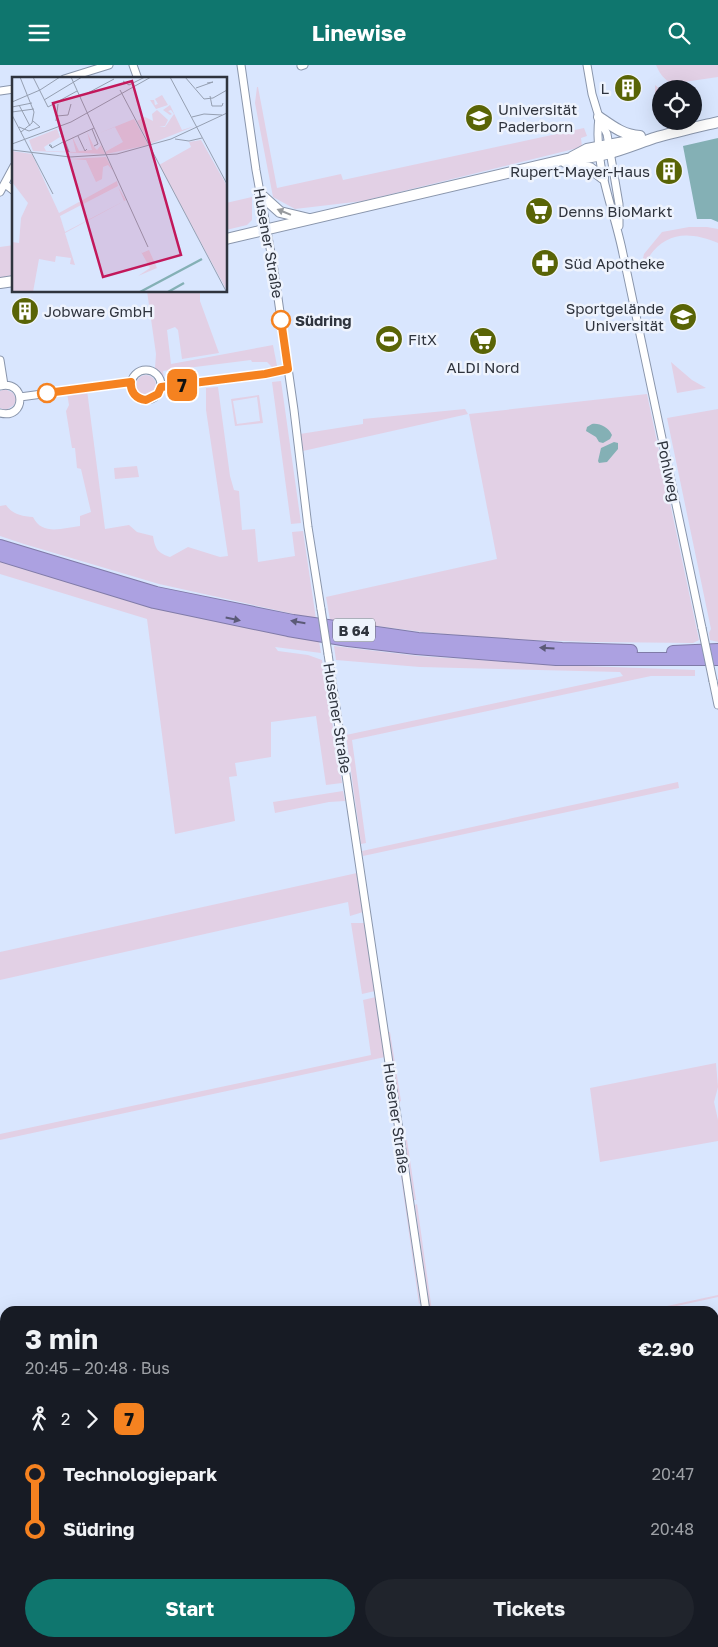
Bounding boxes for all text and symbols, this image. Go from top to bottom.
icon: menu [25,19,53,47]
text: Linewise [312,19,406,46]
icon: search [665,19,693,47]
building icon: L [613,73,643,103]
inset map [12,77,228,293]
place label: L [600,79,609,97]
map controls [652,80,702,130]
button: locate [652,80,702,130]
place label: Universität Paderborn [498,100,577,135]
school or university icon: Universität Paderborn [464,103,494,133]
building icon: Rupert-Mayer-Haus [654,156,684,186]
place label: Rupert-Mayer-Haus [510,162,650,180]
street label: Husener Straße [250,187,288,300]
supermarket icon: Denns BioMarkt [524,196,554,226]
place label: Denns BioMarkt [558,202,672,220]
one-way arrow [277,207,291,215]
pharmacy icon: Süd Apotheke [530,248,560,278]
place label: Süd Apotheke [564,254,665,272]
building icon: Jobware GmbH [10,296,40,326]
place label: Sportgelände Universität [566,299,664,334]
place label: Jobware GmbH [44,302,153,320]
school or university icon: Sportgelände Universität [668,302,698,332]
marker: Südring [271,310,291,330]
place label: Südring [295,311,351,329]
sports icon: FitX [374,324,404,354]
supermarket icon: ALDI Nord [468,326,498,356]
place label: FitX [408,330,437,348]
place label: ALDI Nord [447,358,519,376]
line badge: 7 [166,369,198,401]
text: 7 [177,374,187,396]
unlabelled marker [37,383,57,403]
street label: Pohlweg [654,439,684,503]
one-way arrow [225,615,241,623]
one-way arrow [290,617,306,625]
road number: B 64 [333,619,375,641]
one-way arrow [539,644,555,652]
street label: Husener Straße [320,662,356,775]
street label: Husener Straße [380,1062,414,1175]
text: 3 min [25,1322,98,1355]
text: €2.90 [639,1337,694,1360]
text: 20:45 – 20:48 · Bus [25,1358,170,1378]
icon: walk [25,1405,53,1433]
icon: forward [78,1405,106,1433]
text: 7 [124,1408,134,1430]
text: 2 [61,1409,70,1429]
text: Technologiepark [63,1462,217,1485]
text: 20:47 [652,1464,694,1484]
text: Südring [63,1517,135,1540]
text: 20:48 [650,1519,694,1539]
button: Start [25,1579,355,1637]
button: Tickets [365,1579,694,1637]

